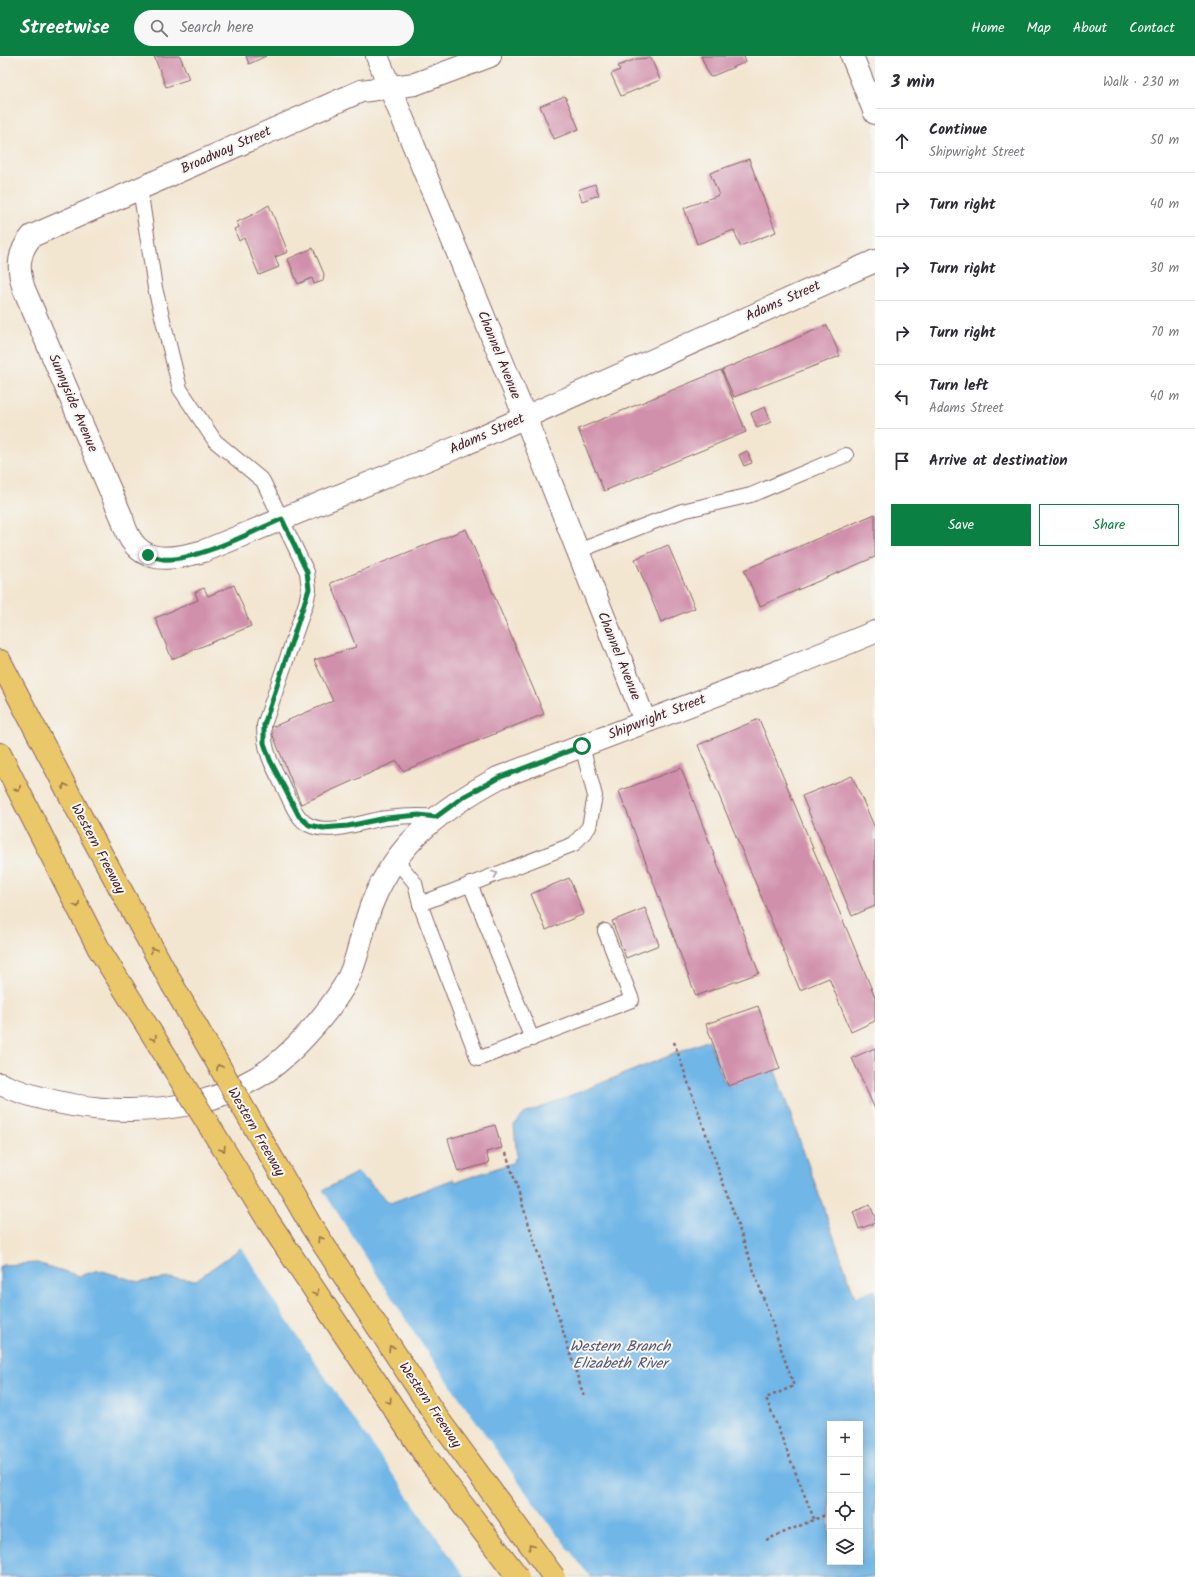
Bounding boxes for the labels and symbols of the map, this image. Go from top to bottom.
street label: Broadway Street [177,120,275,180]
street label: Adams Street [742,274,825,327]
street label: Channel Avenue [471,307,527,403]
street label: Sunnyside Avenue [42,350,104,456]
street label: Adams Street [446,407,529,460]
route end [139,546,157,564]
street label: Channel Avenue [591,608,647,704]
street label: Shipwright Street [605,688,710,746]
route start [573,737,591,755]
one-way arrow [62,783,70,791]
one-way arrow [13,785,21,792]
street label: Western Freeway [65,800,131,899]
one-way arrow [491,871,499,879]
one-way arrow [72,901,80,908]
one-way arrow [151,947,158,954]
one-way arrow [150,1034,157,1041]
one-way arrow [217,1063,224,1071]
street label: Western Freeway [222,1083,291,1181]
one-way arrow [218,1145,226,1152]
one-way arrow [318,1237,325,1244]
one-way arrow [311,1289,319,1296]
water label: Western Branch Elizabeth River [570,1335,672,1376]
one-way arrow [389,1345,396,1352]
street label: Western Freeway [393,1358,467,1453]
one-way arrow [384,1397,392,1404]
one-way arrow [529,1543,536,1550]

